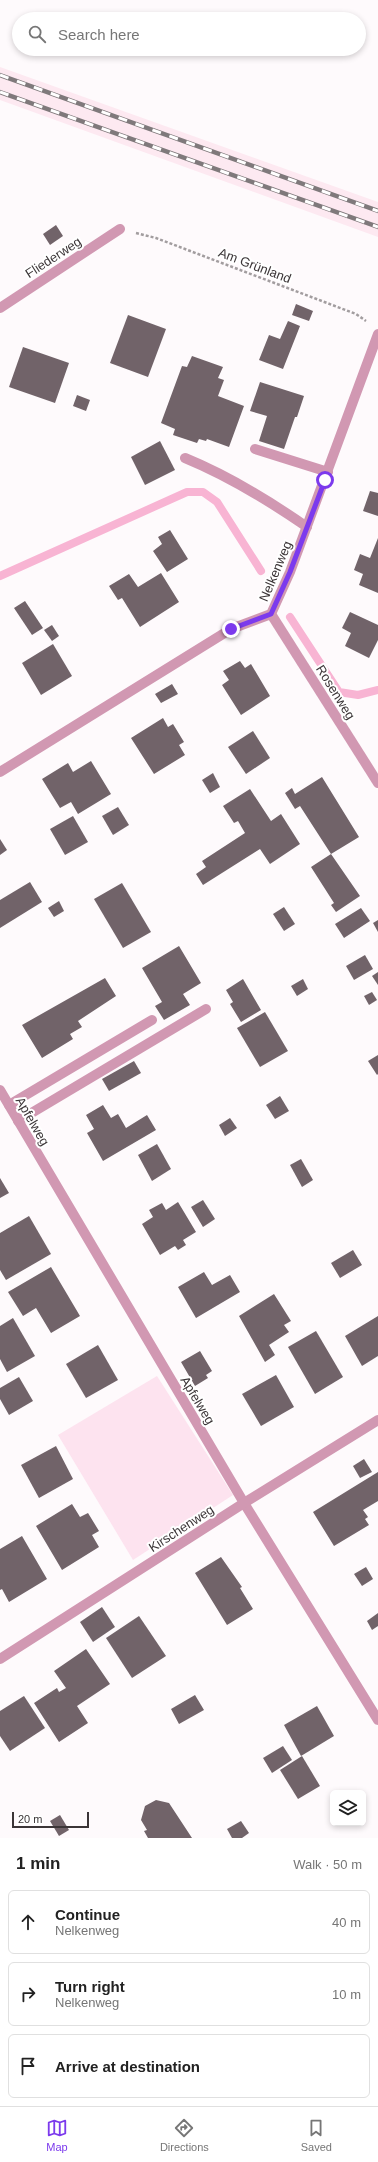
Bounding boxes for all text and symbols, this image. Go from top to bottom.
search box [12,12,366,56]
icon: search [26,23,48,45]
text: Search here [58,26,140,43]
street label: Fliederweg [23,234,84,281]
street label: Am Grünland [216,245,293,286]
route start [316,471,334,489]
street label: Nelkenweg [256,539,295,604]
route end [222,620,240,638]
street label: Rosenweg [313,662,358,722]
street label: Apfelweg [13,1094,52,1148]
street label: Apfelweg [177,1373,218,1427]
street label: Kirschenweg [146,1502,217,1555]
map controls [330,1790,366,1826]
button: layers [330,1790,366,1826]
scale bar [12,1810,89,1829]
text: 20 m [18,1813,42,1825]
text: 1 min [16,1854,60,1873]
text: Walk · 50 m [293,1857,362,1872]
text: Continue [55,1906,120,1923]
icon: ahead [17,1911,39,1933]
text: 40 m [332,1915,361,1930]
text: Nelkenweg [55,1923,119,1938]
text: Turn right [55,1978,125,1995]
icon: right [17,1983,39,2005]
text: 10 m [332,1987,361,2002]
text: Nelkenweg [55,1995,119,2010]
icon: arrive [17,2055,39,2077]
text: Arrive at destination [55,2058,200,2075]
tab: Map [46,2117,68,2153]
tab: Directions [160,2117,209,2153]
tab: Saved [301,2117,332,2153]

